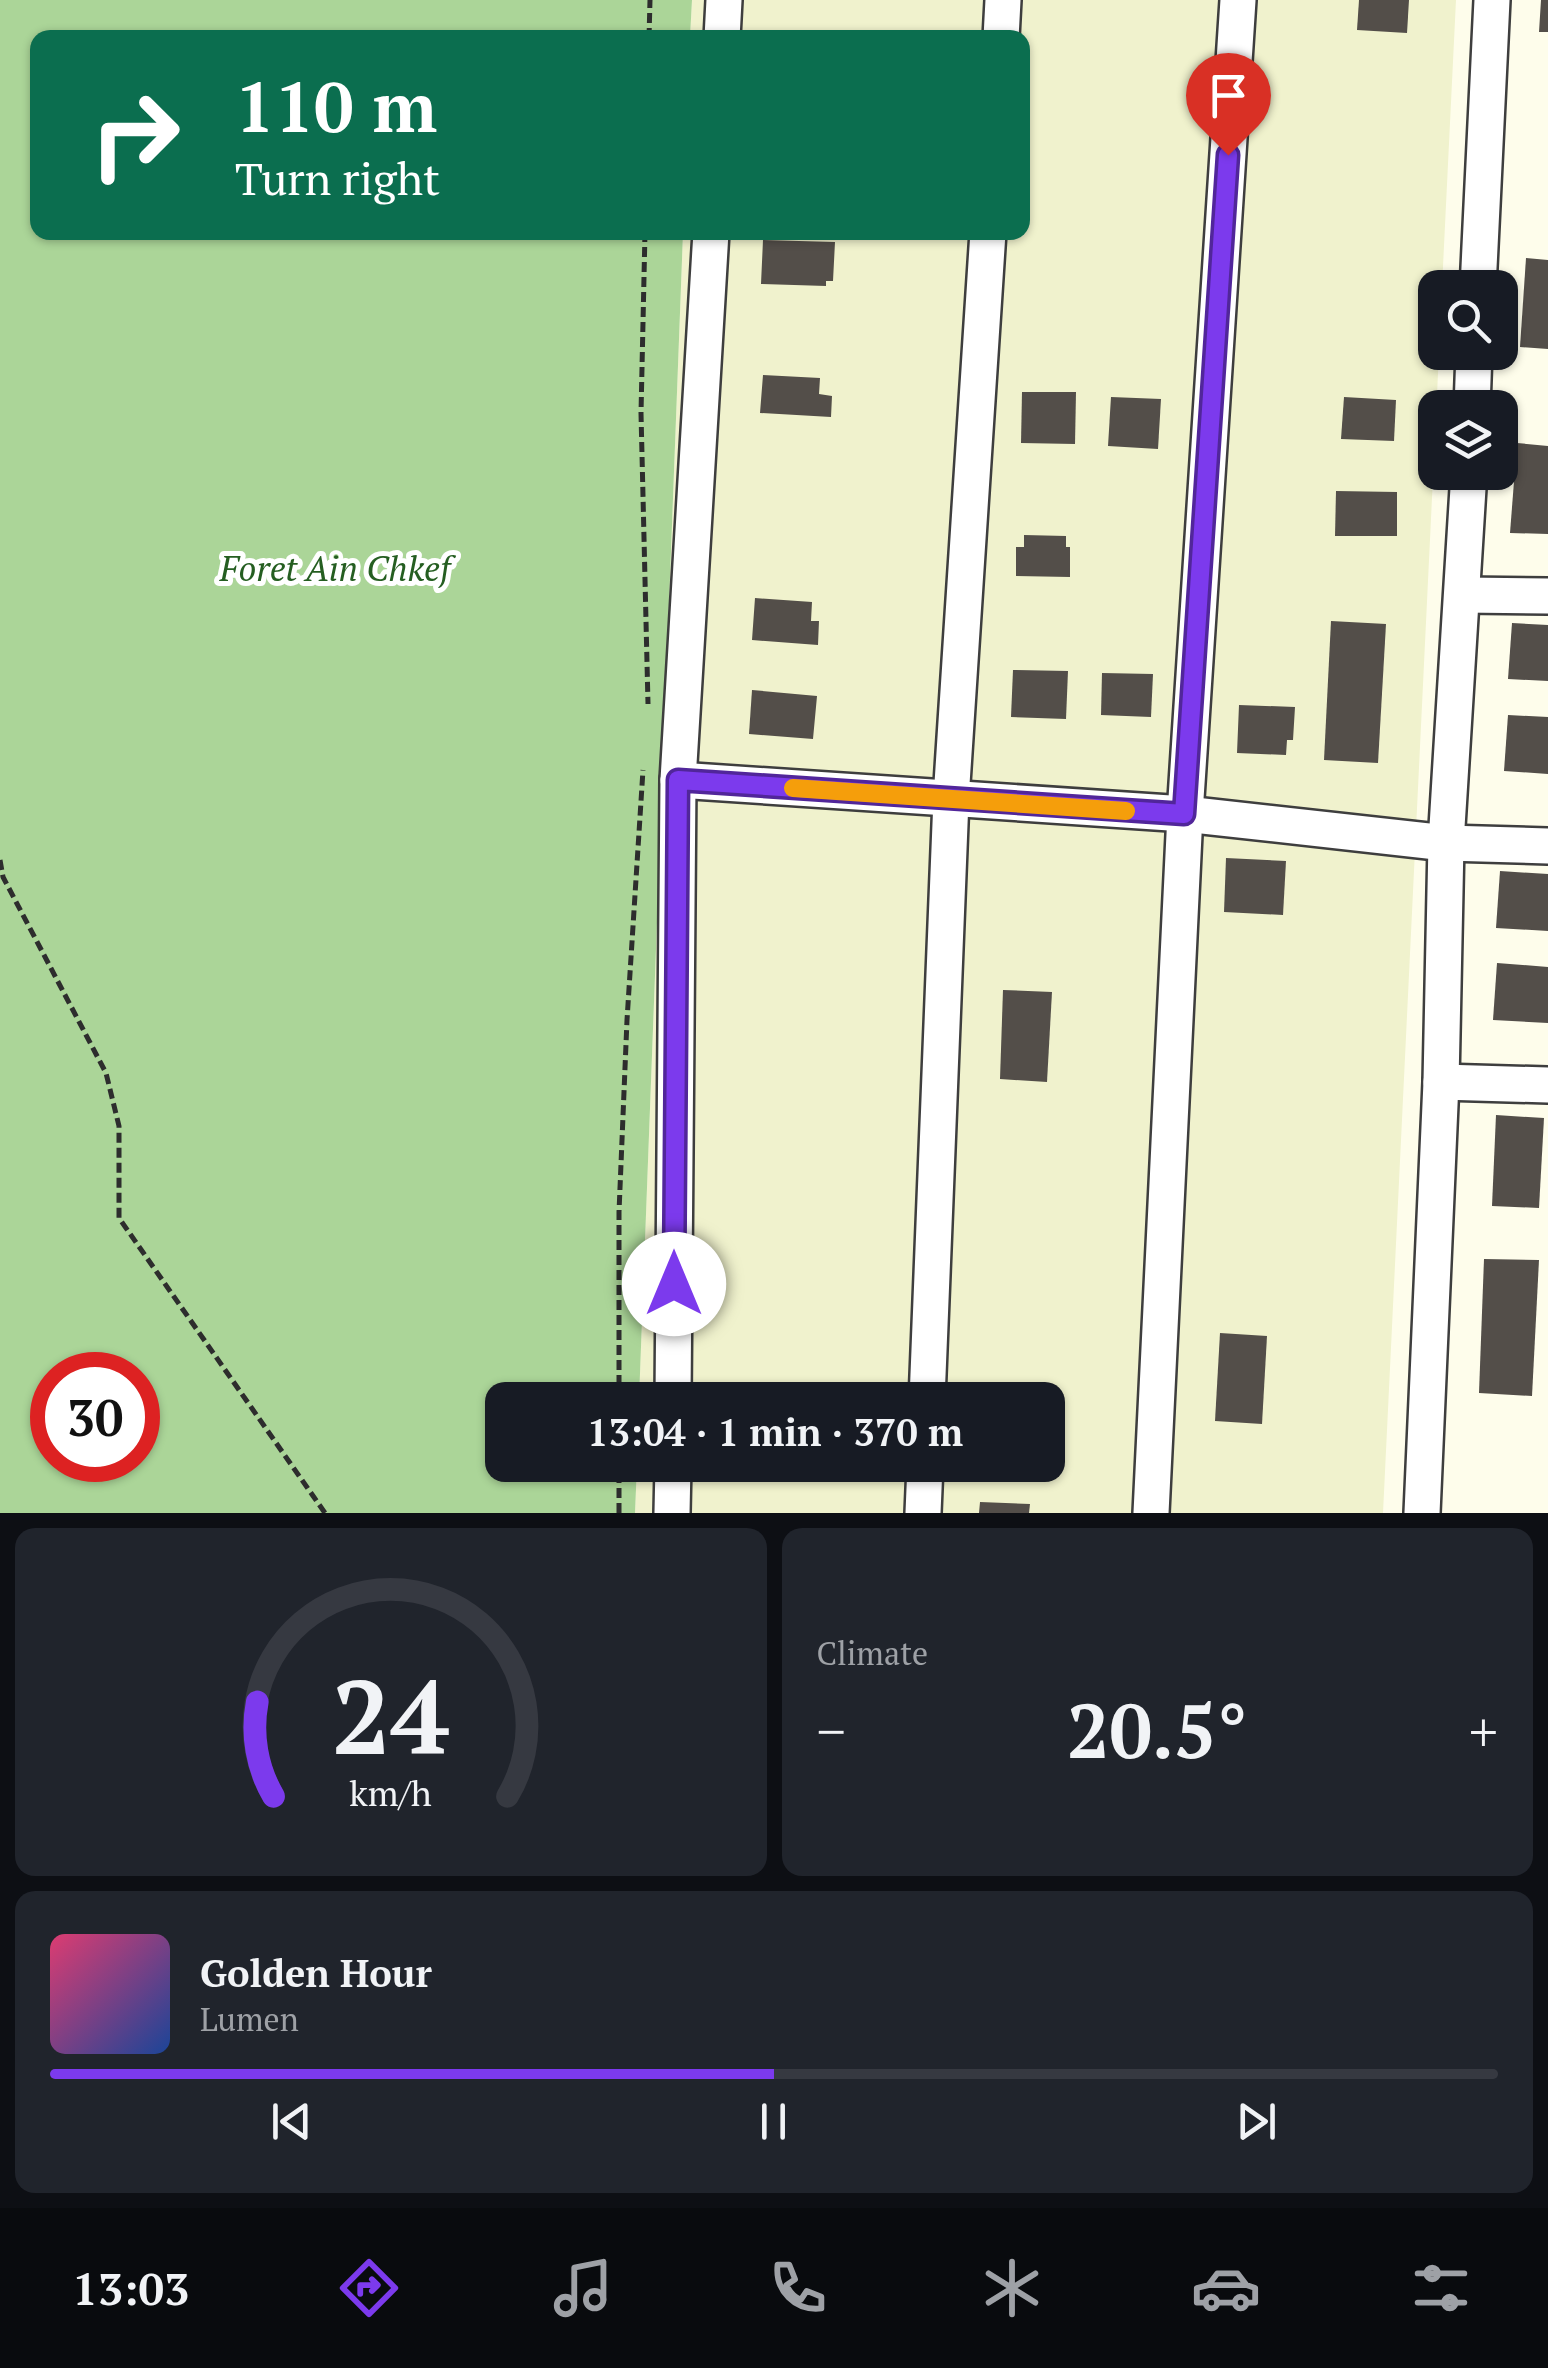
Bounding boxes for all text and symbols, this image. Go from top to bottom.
pin [1186,53,1271,156]
text: 110 m [235,59,437,152]
icon: arrive [1201,68,1256,123]
icon: right [70,70,200,200]
text: Turn right [235,148,440,208]
map controls [1418,270,1518,490]
button: search [1418,270,1518,370]
button: layers [1418,390,1518,490]
park label: Foret Ain Chkef [219,545,457,591]
position arrow [622,1232,726,1336]
speed limit sign: 30 [30,1352,160,1482]
text: 13:04 · 1 min · 370 m [587,1407,963,1457]
text: Climate [817,1632,928,1674]
text: 24 [332,1646,450,1784]
text: 20.5° [1067,1680,1247,1779]
text: − [817,1694,846,1767]
text: + [1469,1694,1498,1767]
text: km/h [349,1769,432,1816]
text: Golden Hour [200,1948,432,1998]
text: Lumen [200,1998,299,2040]
icon: previous [264,2094,319,2149]
icon: pause [746,2094,801,2149]
icon: next [1229,2094,1284,2149]
icon: directions [334,2253,404,2323]
icon: music [548,2253,618,2323]
icon: phone [763,2253,833,2323]
icon: climate [977,2253,1047,2323]
icon: car [1191,2253,1261,2323]
icon: filters [1406,2253,1476,2323]
text: 13:03 [72,2258,189,2318]

